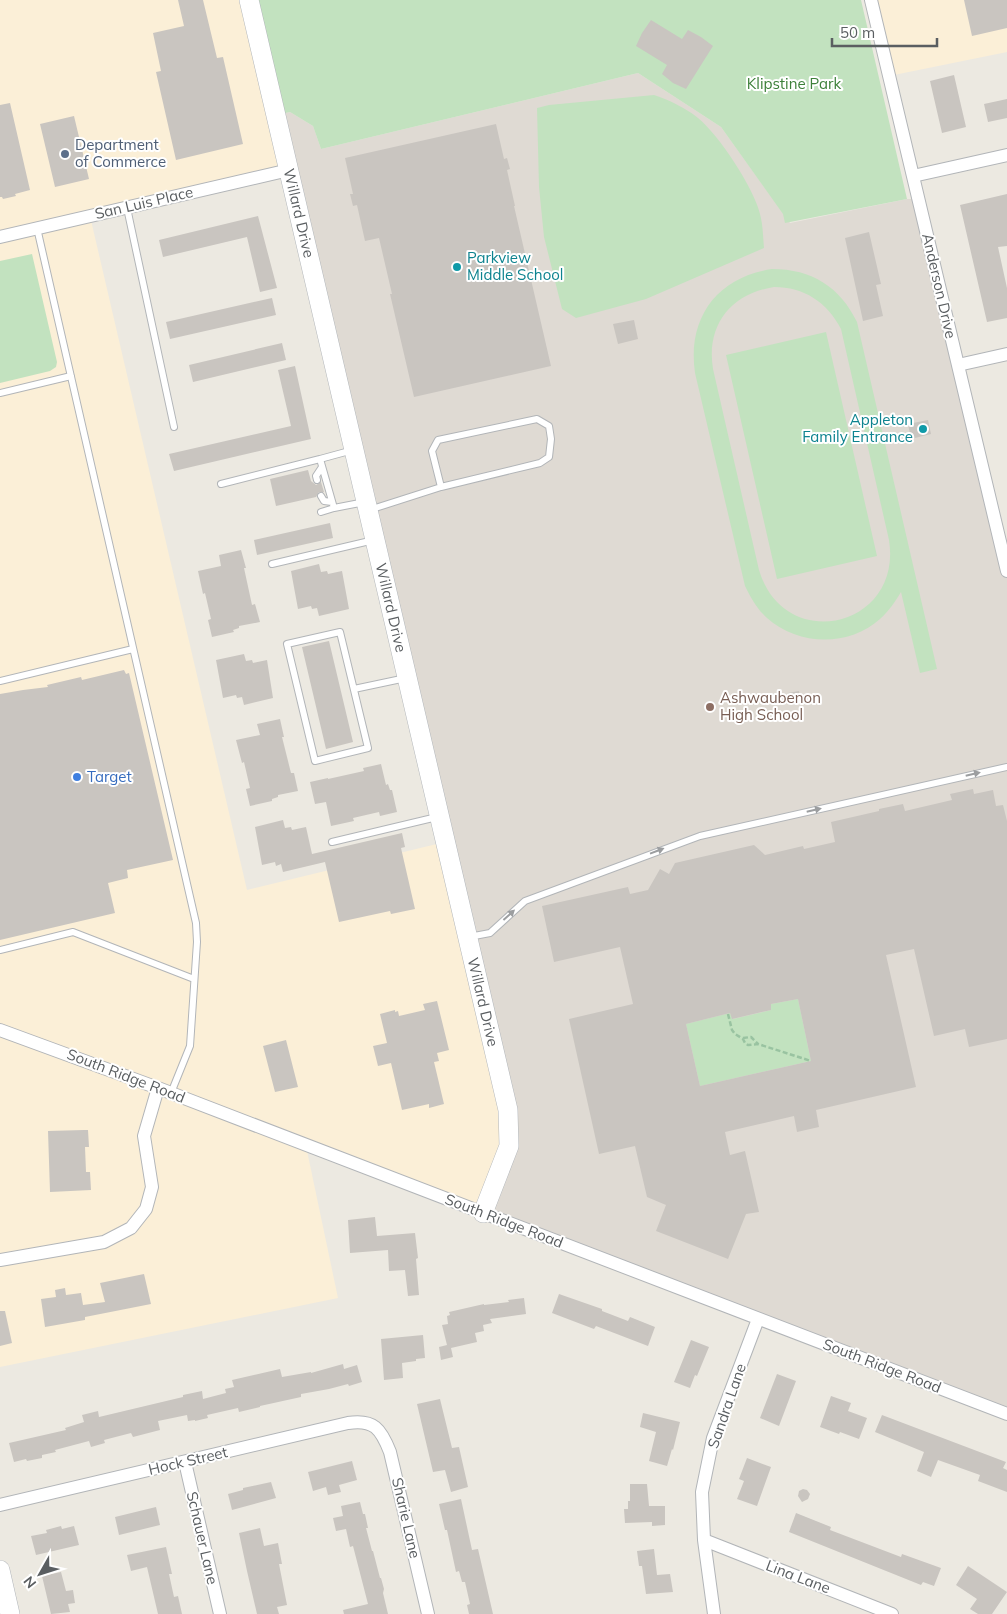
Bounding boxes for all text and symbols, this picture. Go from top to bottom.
scale bar [832,15,937,47]
text: 50 m [840,23,875,42]
park label: Klipstine Park [747,74,841,93]
place label: Department of Commerce [75,135,166,171]
marker: Department of Commerce [59,148,71,160]
street label: Willard Drive [280,167,319,260]
street label: San Luis Place [93,182,195,223]
street label: Anderson Drive [918,231,961,340]
place label: Parkview Middle School [467,248,563,284]
marker: Parkview Middle School [451,261,463,273]
place label: Appleton Family Entrance [802,410,913,446]
marker: Appleton Family Entrance [917,423,929,435]
street label: Willard Drive [372,561,411,654]
place label: Ashwaubenon High School [720,688,821,724]
marker: Ashwaubenon High School [704,701,716,713]
place label: Target [87,767,132,786]
one-way arrow [965,770,980,778]
marker: Target [71,771,83,783]
one-way arrow [807,806,822,814]
one-way arrow [650,847,665,855]
one-way arrow [503,909,515,921]
street label: Willard Drive [464,955,503,1048]
street label: South Ridge Road [64,1044,188,1107]
street label: South Ridge Road [442,1189,566,1252]
street label: South Ridge Road [820,1334,944,1397]
street label: Sandra Lane [703,1361,750,1451]
street label: Hock Street [146,1442,229,1479]
street label: Sharie Lane [388,1476,425,1560]
street label: Schauer Lane [183,1490,222,1586]
north arrow [15,1549,65,1599]
street label: Lina Lane [763,1556,833,1598]
text: N [20,1572,40,1592]

